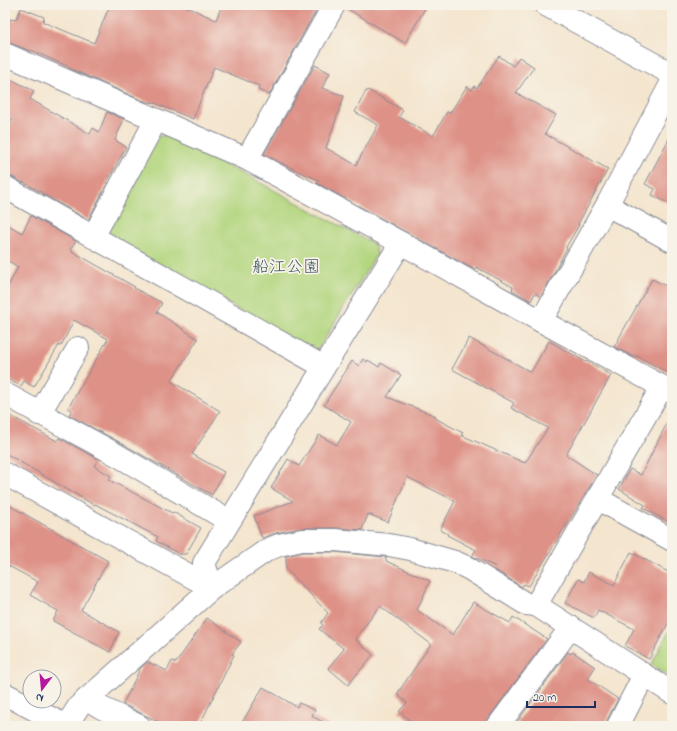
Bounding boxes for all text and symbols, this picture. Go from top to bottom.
park label: 船江公園 [252,255,320,280]
north arrow [22,669,62,709]
scale bar [527,683,595,709]
text: N [34,689,45,706]
text: 20 m [533,689,556,707]

